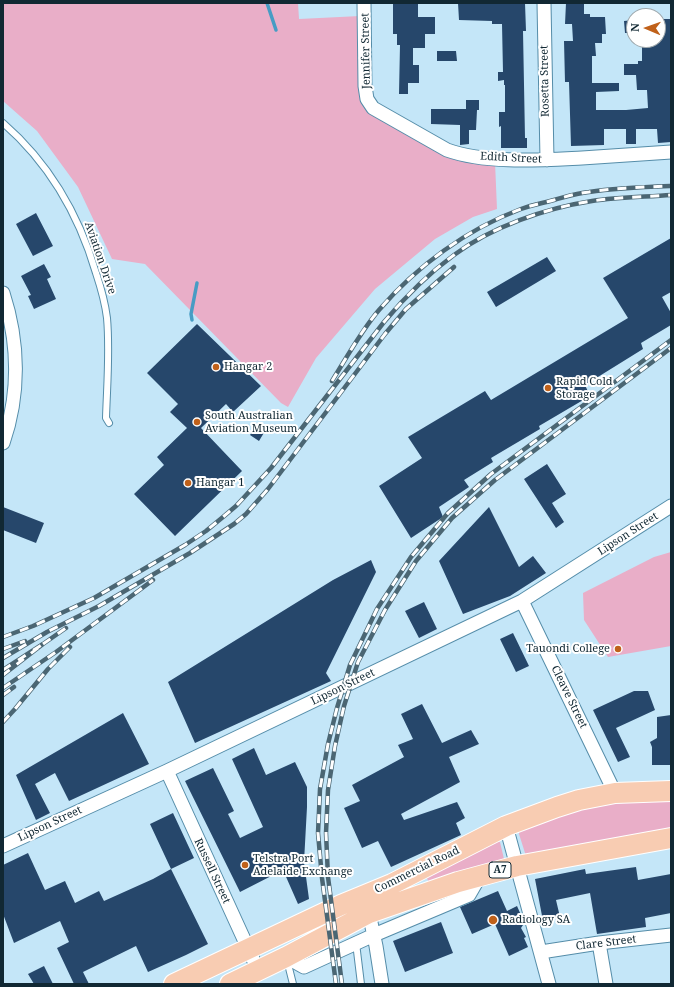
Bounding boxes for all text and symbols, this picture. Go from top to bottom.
north arrow [626,8,666,48]
street label: Jennifer Street [359,13,373,89]
text: N [627,23,642,32]
street label: Rosetta Street [538,45,552,117]
street label: Edith Street [480,150,542,166]
street label: Aviation Drive [81,220,119,296]
place label: Hangar 2 [224,360,272,374]
marker: Hangar 2 [211,362,221,372]
place label: Rapid Cold Storage [556,375,613,401]
marker: Rapid Cold Storage [543,383,553,393]
place label: South Australian Aviation Museum [205,409,297,435]
marker: South Australian Aviation Museum [192,417,202,427]
place label: Hangar 1 [196,476,244,490]
marker: Hangar 1 [183,478,193,488]
street label: Lipson Street [595,510,661,558]
place label: Tauondi College [526,642,610,656]
marker: Tauondi College [613,644,623,654]
street label: Cleave Street [548,664,590,730]
street label: Lipson Street [309,666,377,708]
street label: Lipson Street [16,803,84,845]
street label: Russell Street [191,836,233,906]
street label: Commercial Road [372,844,462,896]
place label: Telstra Port Adelaide Exchange [253,852,352,878]
marker: Telstra Port Adelaide Exchange [240,860,250,870]
road number: A7 [489,862,511,878]
place label: Radiology SA [502,913,570,927]
marker: Radiology SA [487,914,499,926]
street label: Clare Street [575,933,637,953]

